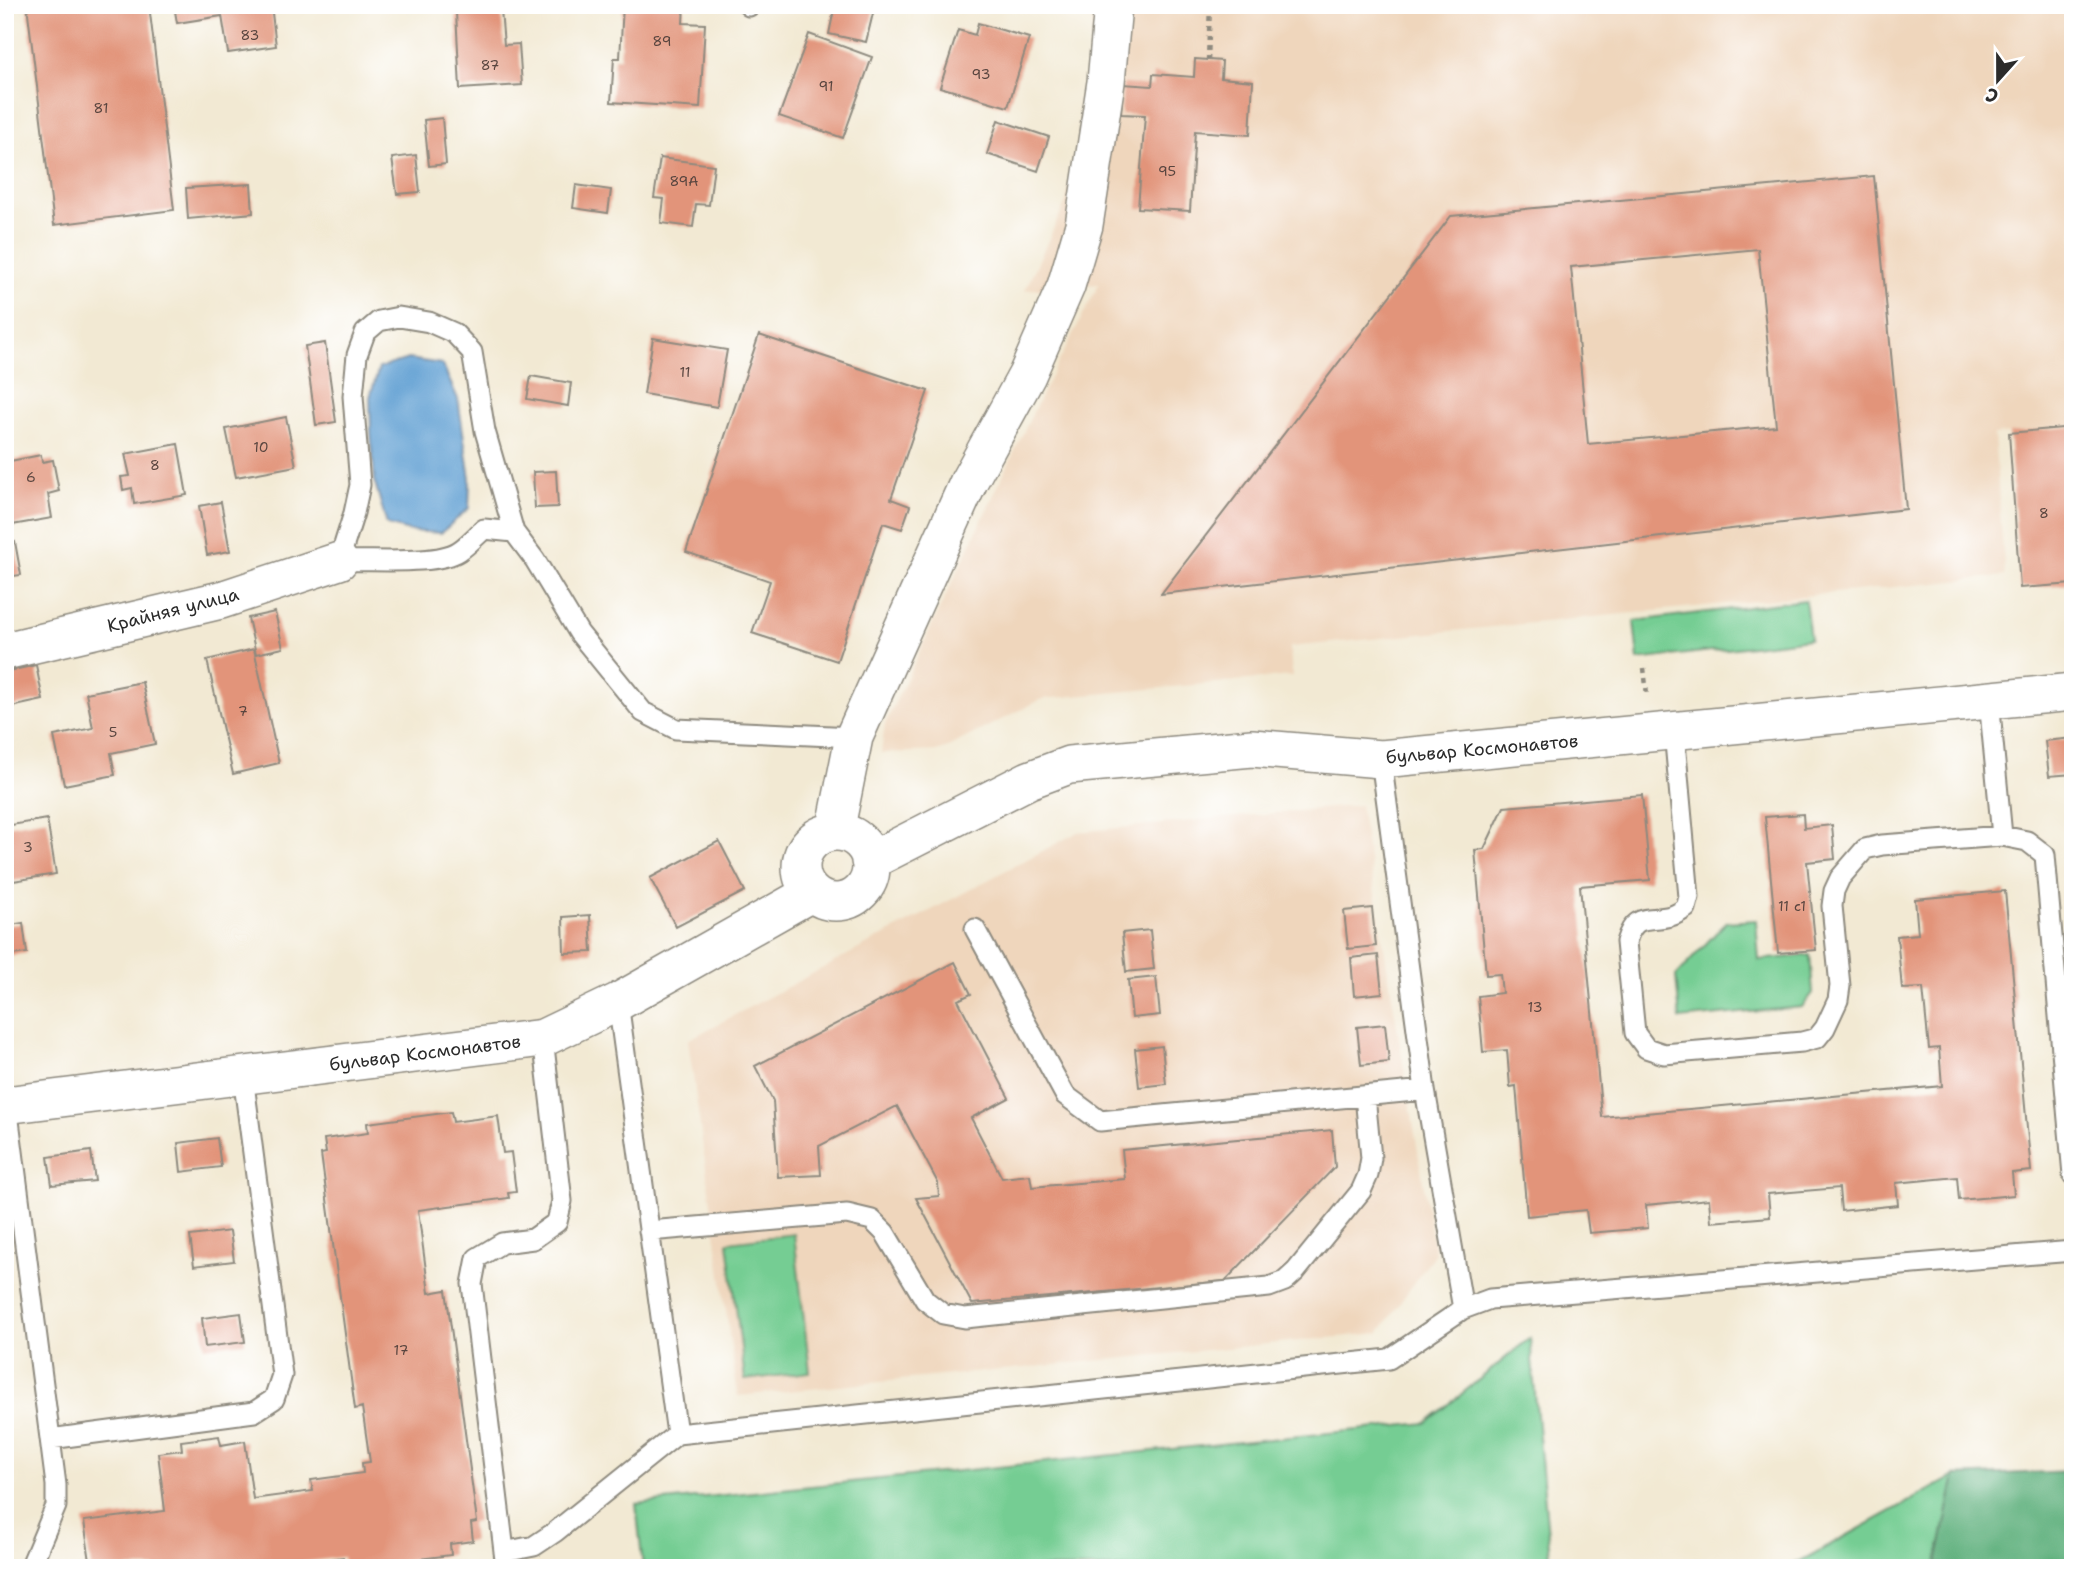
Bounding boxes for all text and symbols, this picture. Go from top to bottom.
house number: 83 [241,26,259,44]
house number: 89 [653,32,671,50]
north arrow [1962,46,2032,116]
house number: 87 [481,56,499,74]
house number: 93 [972,65,990,83]
house number: 91 [818,77,834,95]
text: С [1982,82,2002,109]
house number: 81 [93,99,109,117]
house number: 95 [1158,162,1176,180]
house number: 89А [669,172,699,190]
house number: 11 [679,363,691,381]
house number: 10 [253,438,269,456]
house number: 8 [150,456,160,474]
house number: 6 [26,468,36,486]
house number: 8 [2039,504,2049,522]
street label: Крайняя улица [105,582,241,638]
house number: 7 [238,702,248,720]
house number: 5 [109,723,117,741]
street label: бульвар Космонавтов [1385,729,1579,769]
house number: 3 [23,838,33,856]
house number: 11 с1 [1778,897,1806,915]
house number: 13 [1528,998,1542,1016]
street label: бульвар Космонавтов [328,1029,522,1077]
house number: 17 [394,1341,408,1359]

